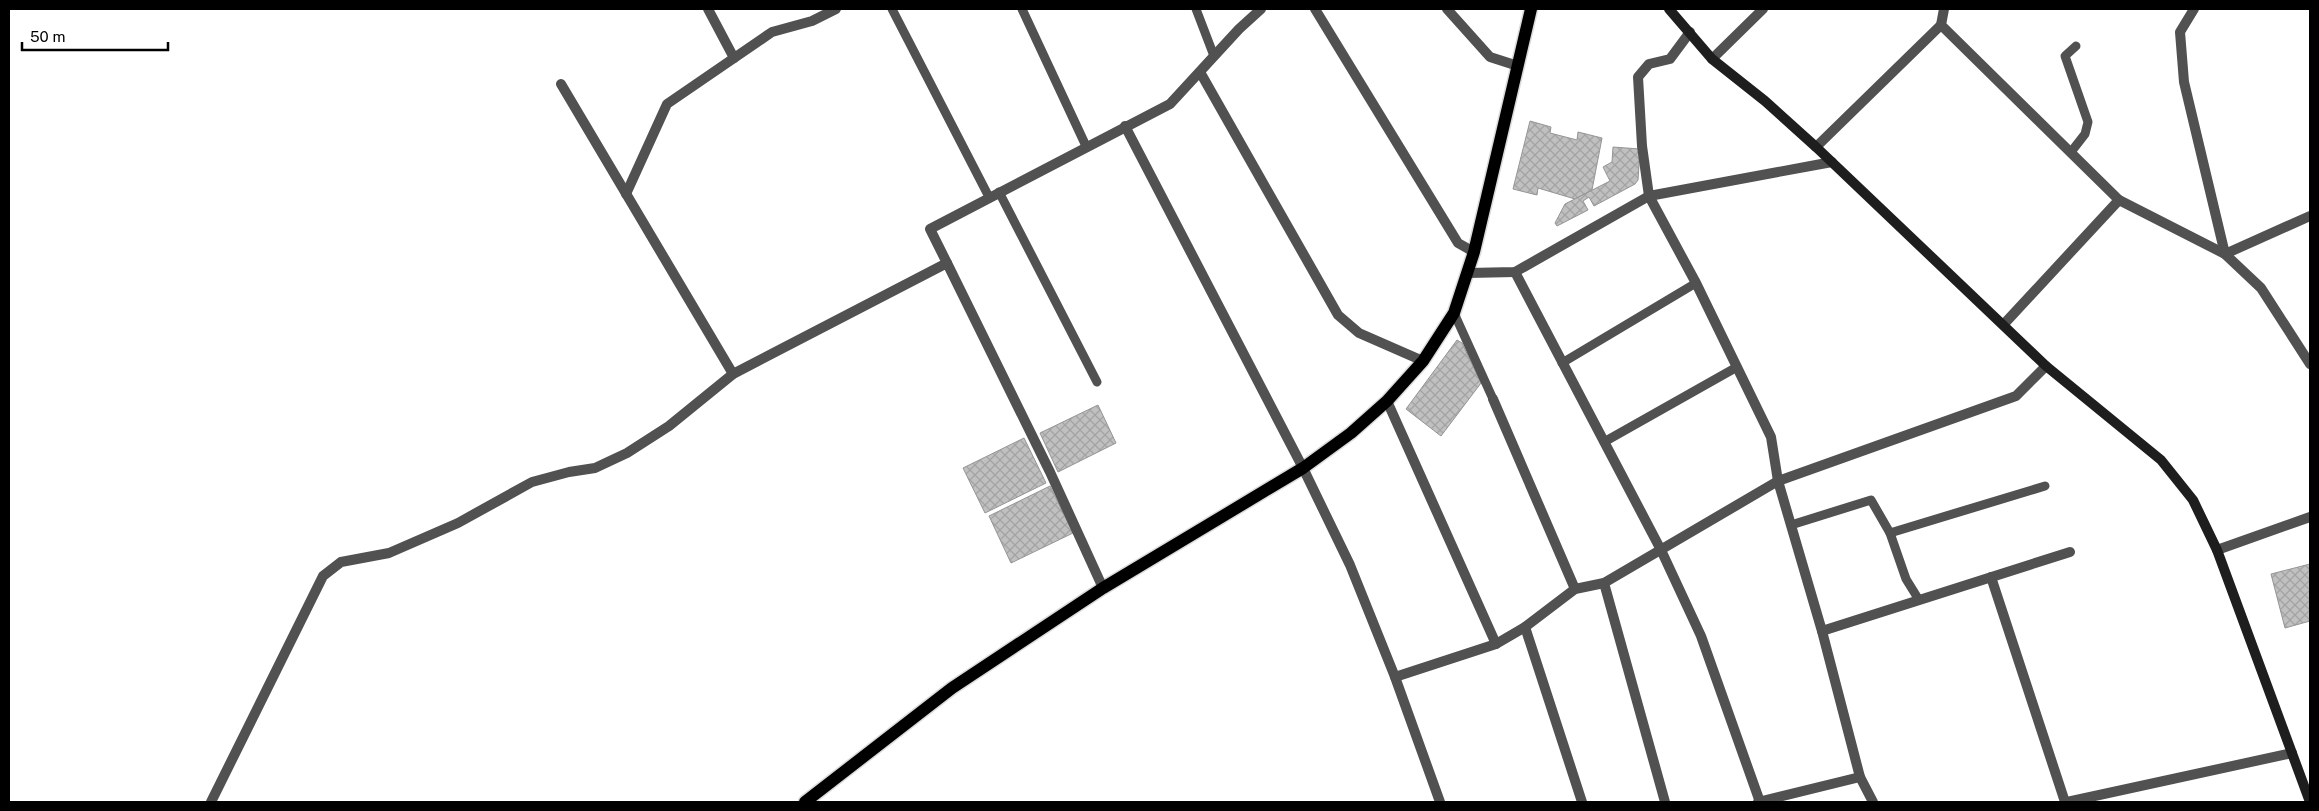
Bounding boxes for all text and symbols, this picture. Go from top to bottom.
scale bar [22,20,169,52]
text: 50 m [30,28,65,45]

